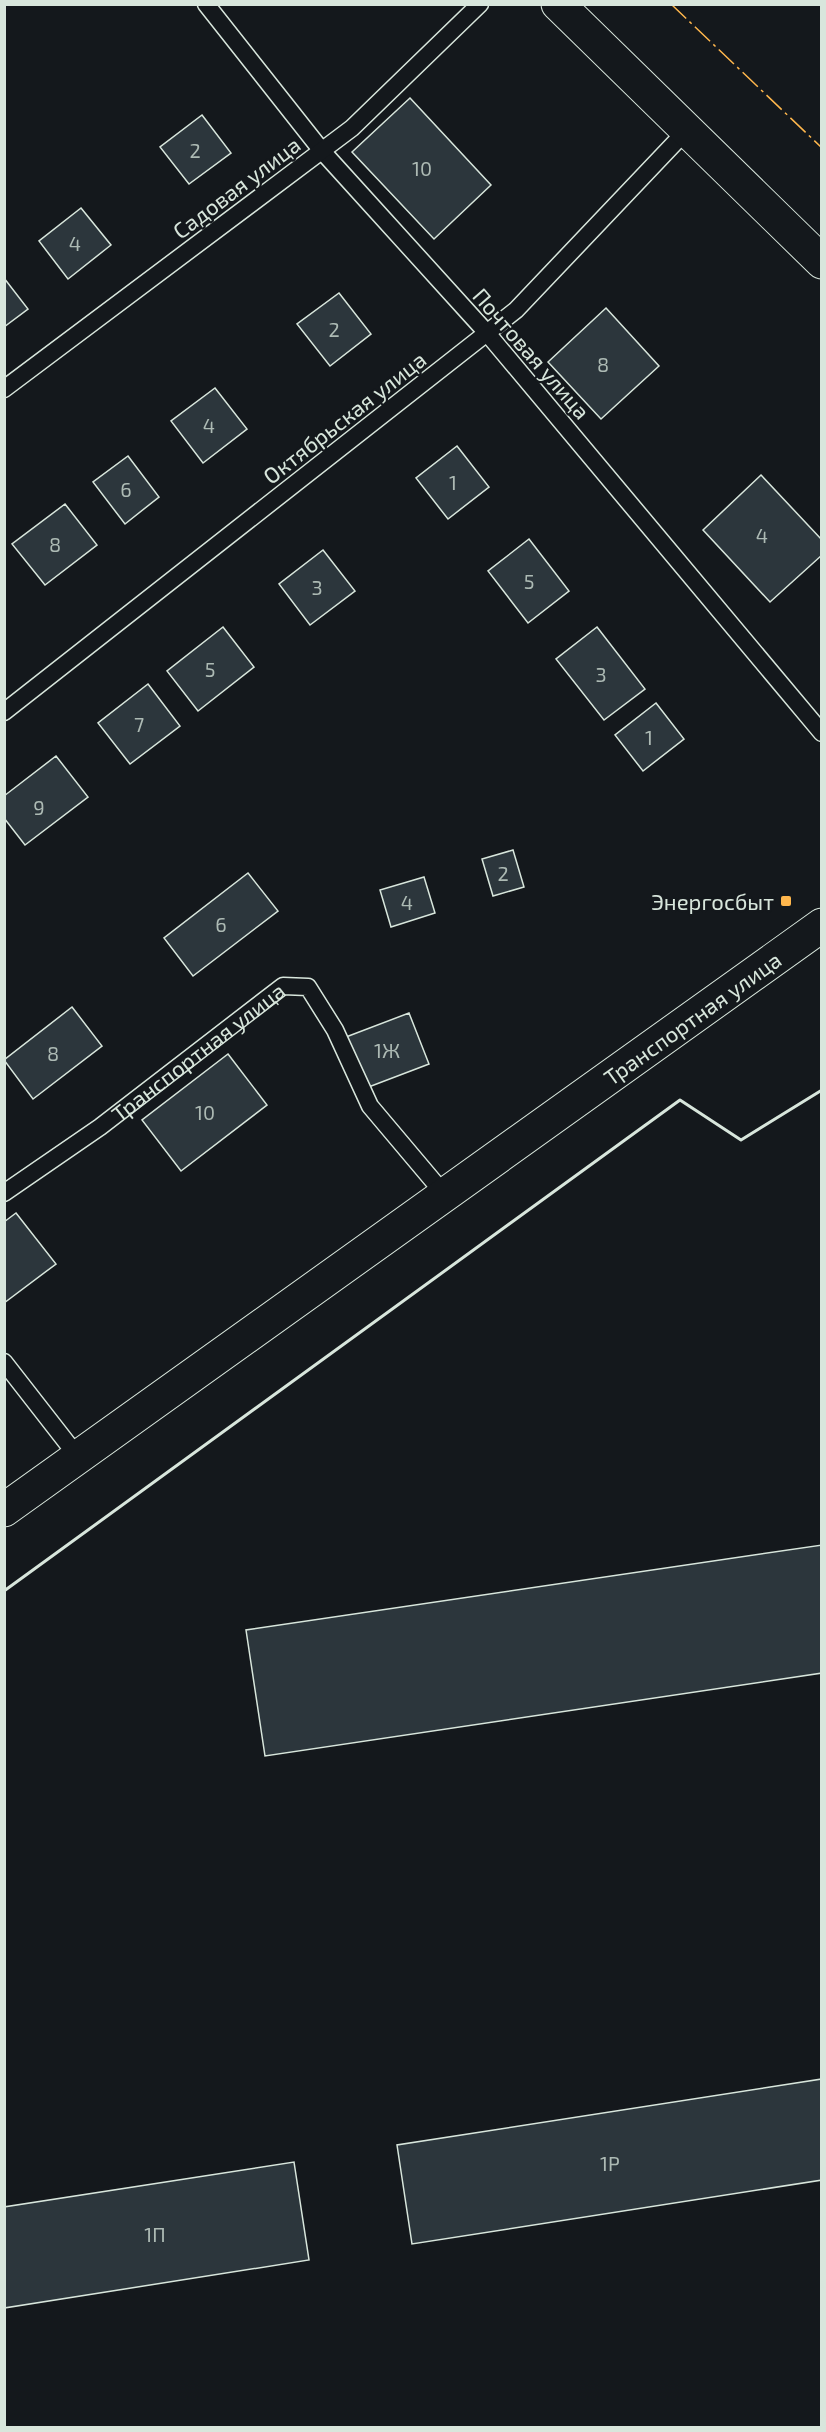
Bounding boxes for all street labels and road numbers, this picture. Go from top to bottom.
street label: Садовая улица [167,131,305,244]
street label: Почтовая улица [467,282,596,424]
street label: Октябрьская улица [258,345,431,489]
street label: Транспортная улица [598,946,786,1090]
street label: Транспортная улица [106,977,290,1127]

